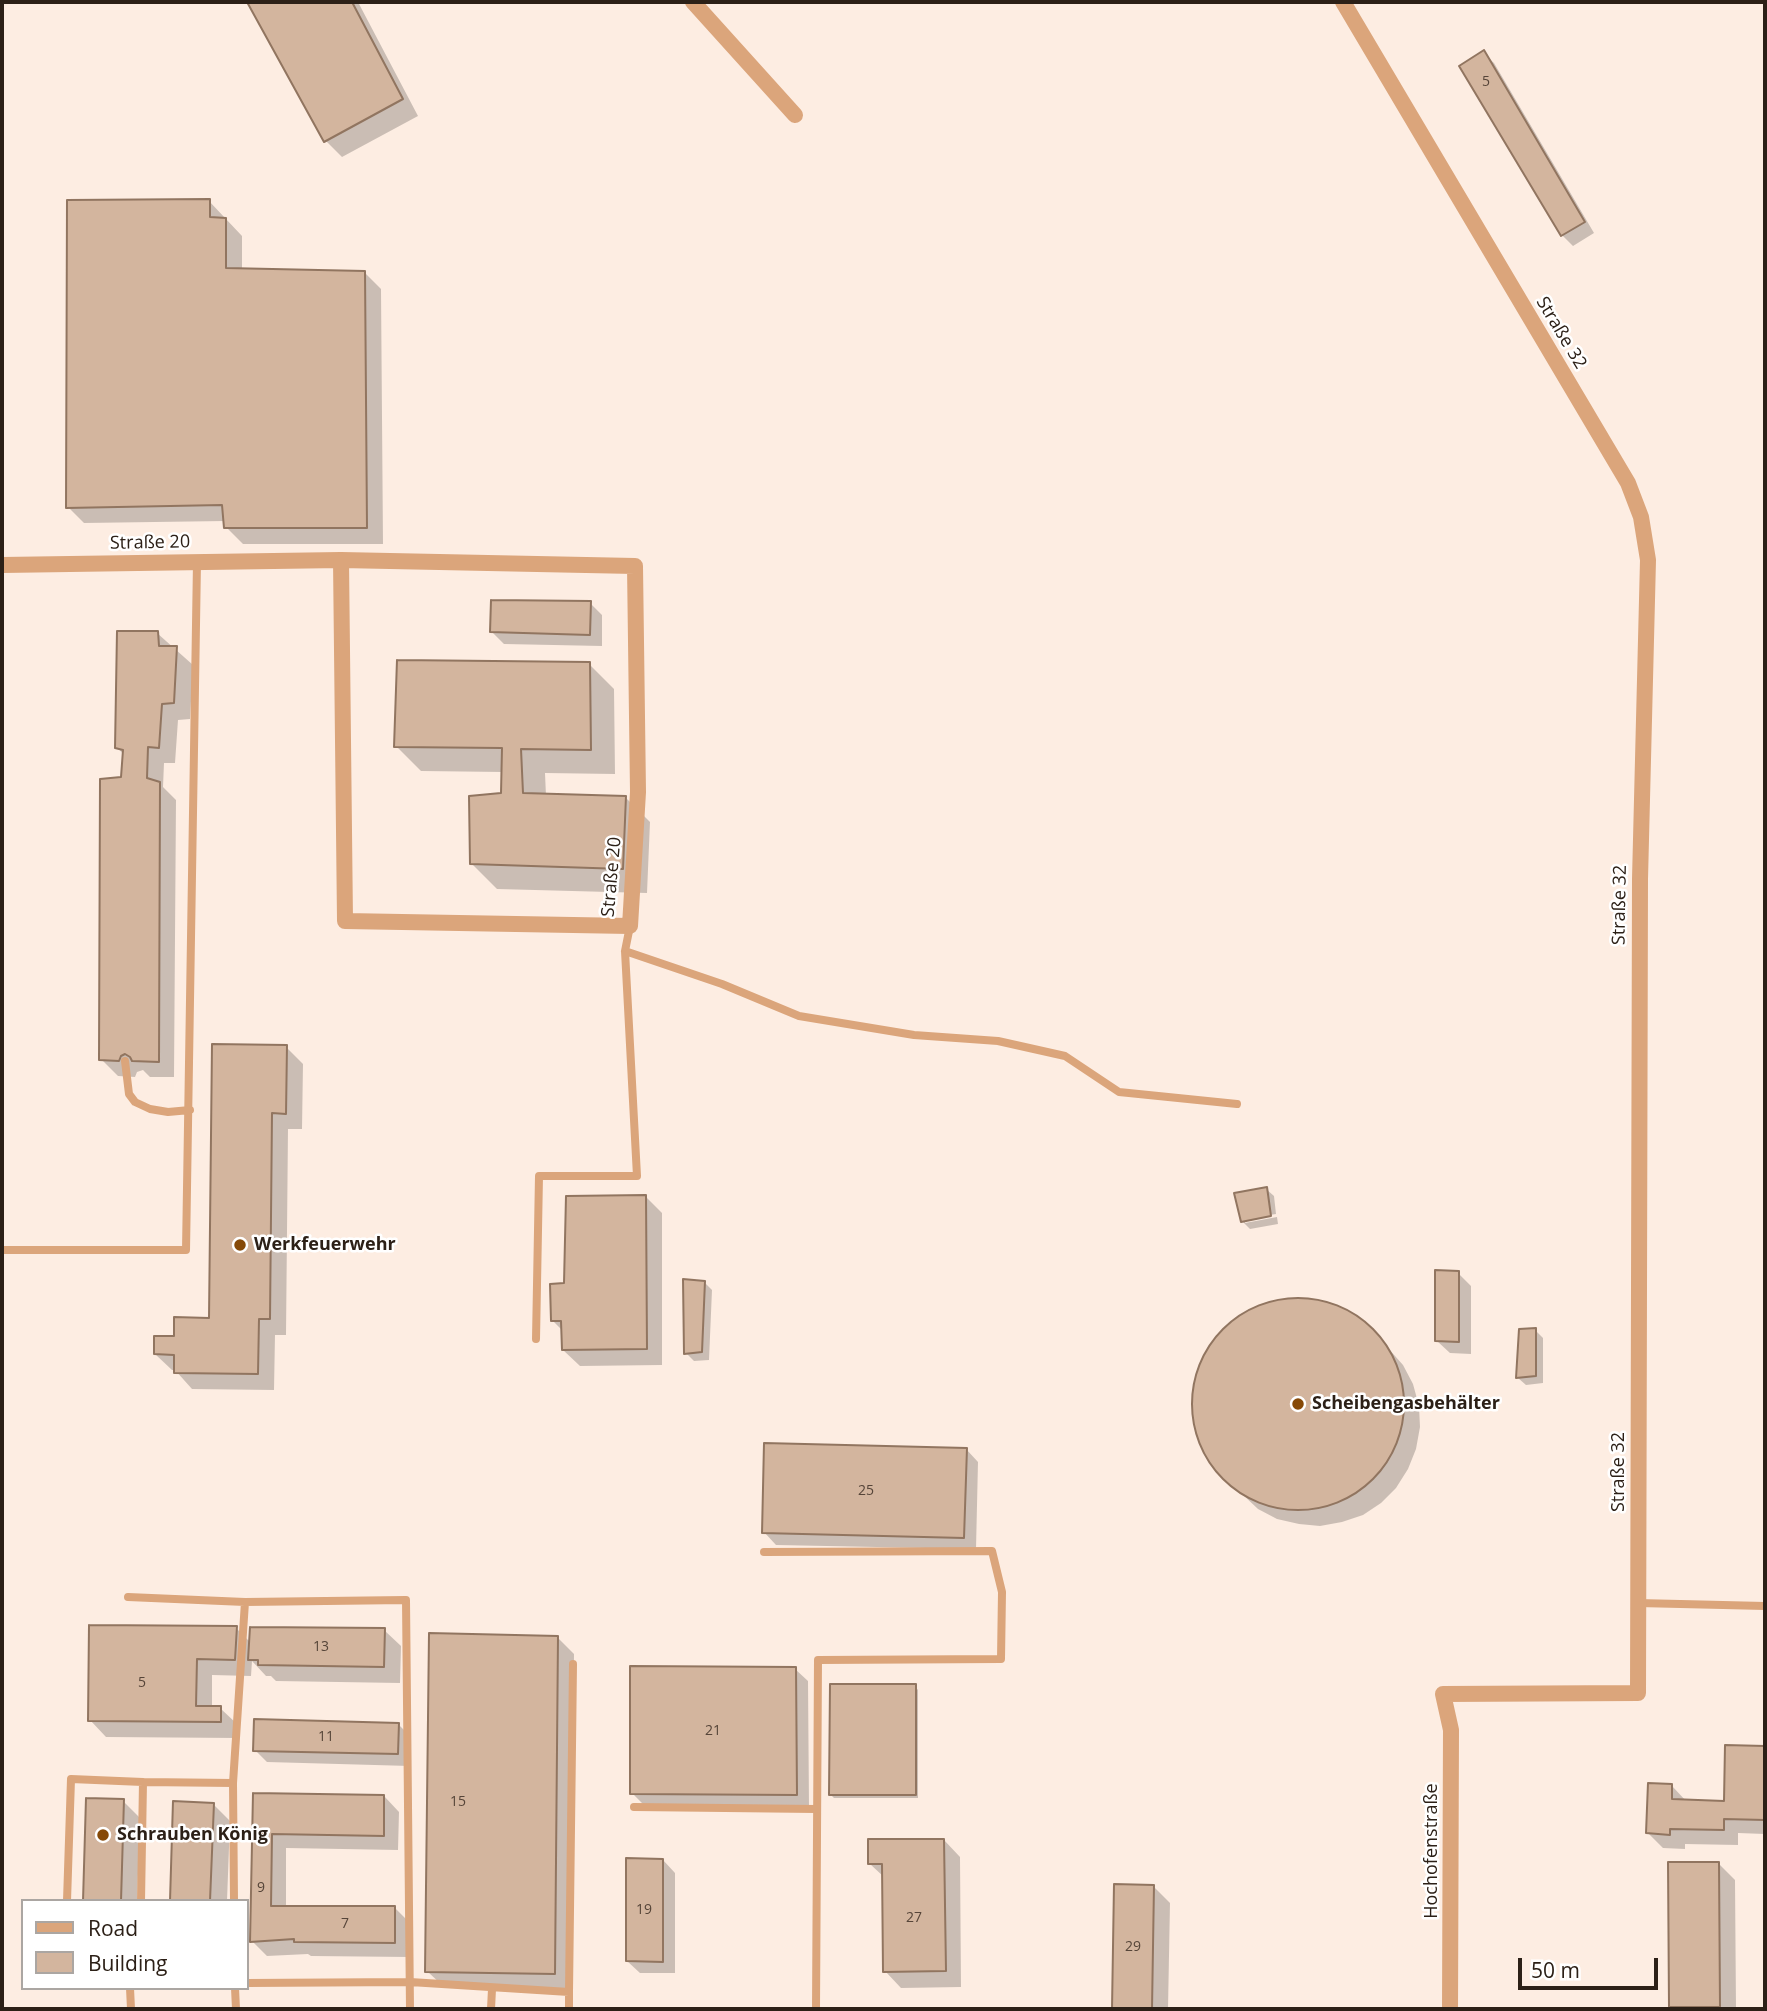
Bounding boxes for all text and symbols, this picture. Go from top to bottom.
house number: 5 [1482,74,1490,90]
street label: Straße 32 [1531,293,1591,373]
street label: Straße 20 [110,532,190,554]
street label: Straße 20 [598,836,626,918]
street label: Straße 32 [1609,865,1631,945]
place label: Werkfeuerwehr [254,1234,396,1256]
marker: Werkfeuerwehr [232,1237,248,1253]
place label: Scheibengasbehälter [1312,1393,1500,1415]
marker: Scheibengasbehälter [1290,1396,1306,1412]
street label: Straße 32 [1608,1432,1630,1512]
house number: 25 [858,1483,874,1499]
house number: 13 [313,1639,329,1655]
house number: 5 [138,1675,146,1691]
house number: 21 [705,1723,721,1739]
house number: 11 [318,1729,334,1745]
street label: Hochofenstraße [1421,1783,1443,1919]
house number: 15 [450,1794,466,1810]
place label: Schrauben König [117,1824,268,1846]
marker: Schrauben König [95,1827,111,1843]
house number: 9 [257,1880,265,1896]
legend [21,1899,248,1990]
house number: 19 [636,1902,652,1918]
house number: 27 [906,1910,922,1926]
text: Road [88,1914,138,1942]
house number: 7 [341,1916,349,1932]
house number: 29 [1125,1939,1141,1955]
scale bar [1522,1944,1662,1988]
text: Building [88,1949,167,1977]
text: 50 m [1531,1956,1580,1984]

